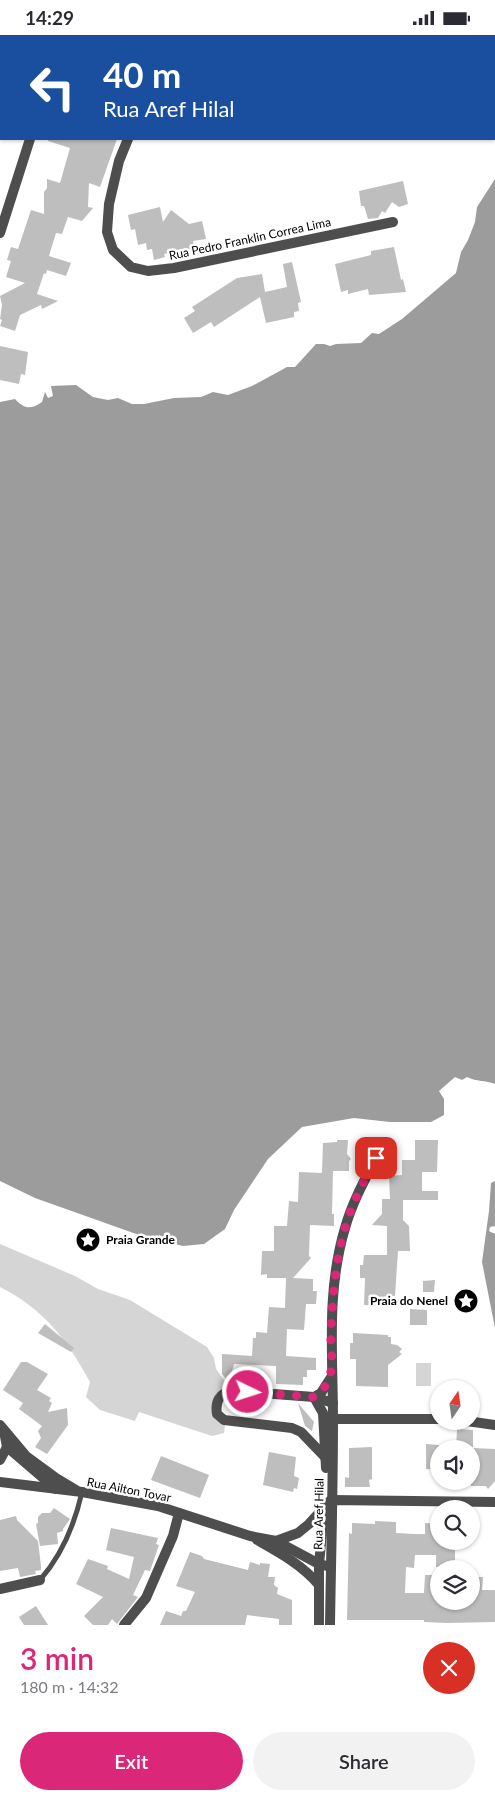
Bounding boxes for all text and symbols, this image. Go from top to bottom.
text: 14:29 [25,6,74,29]
text: 40 m [103,53,181,95]
icon: left [20,55,85,120]
text: Rua Aref Hilal [103,95,235,122]
street label: Rua Pedro Franklin Correa Lima [168,214,332,263]
pin [355,1137,397,1179]
icon: arrive [362,1144,390,1172]
place icon: Praia Grande [75,1227,101,1253]
place label: Praia Grande [106,1232,176,1247]
place icon: Praia do Nenel [453,1288,479,1314]
place label: Praia do Nenel [370,1293,448,1308]
position arrow [221,1365,273,1417]
north arrow [430,1380,480,1430]
map controls [430,1380,480,1610]
button: sound [430,1440,480,1490]
street label: Rua Ailton Tovar [86,1474,173,1505]
street label: Rua Aref Hilal [310,1478,327,1550]
button: search [430,1500,480,1550]
button: layers [430,1560,480,1610]
text: 3 min [20,1640,94,1676]
button: close [423,1642,475,1694]
text: 180 m · 14:32 [20,1677,119,1696]
button: Exit [20,1732,243,1790]
button: Share [253,1732,475,1790]

